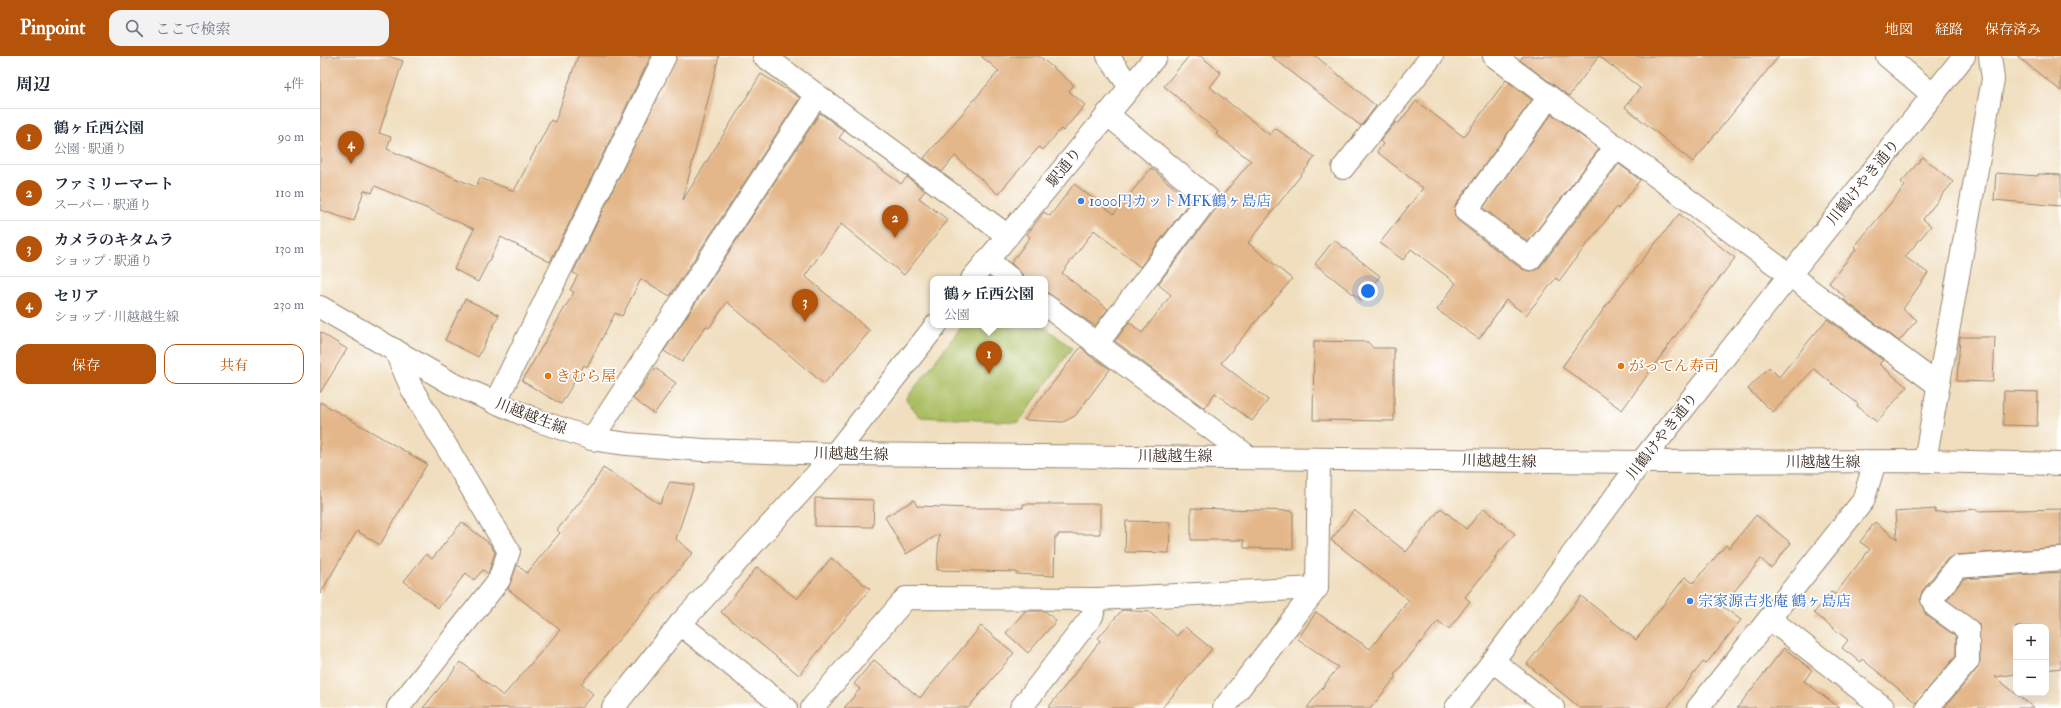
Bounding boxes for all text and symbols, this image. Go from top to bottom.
search box [109,10,389,46]
text: Pinpoint [20,16,85,40]
icon: search [123,17,145,39]
text: ここで検索 [155,20,230,39]
text: 地図 [1885,21,1913,38]
text: 経路 [1935,21,1963,38]
text: 保存済み [1985,21,2041,38]
text: 周辺 [16,74,50,95]
text: 4件 [284,76,304,92]
text: 鶴ヶ丘西公園 [54,119,144,138]
text: 1 [27,129,31,145]
text: 90 m [278,129,304,145]
pin: 4 [338,131,364,164]
street label: 川鶴けやき通り [1823,136,1904,229]
text: 公園 · 駅通り [54,141,127,157]
street label: 駅通り [1043,144,1086,191]
text: ファミリーマート [54,175,174,194]
text: 2 [26,185,32,201]
text: 110 m [275,185,304,201]
place label: 1000円カットMFK鶴ヶ島店 [1089,192,1272,211]
marker: 1000円カットMFK鶴ヶ島店 [1076,196,1086,206]
text: スーパー · 駅通り [54,197,152,213]
pin: 2 [882,205,908,238]
text: カメラのキタムラ [54,231,174,250]
text: 3 [27,241,32,257]
text: 130 m [275,241,304,257]
text: ショップ · 駅通り [54,253,153,269]
popup [930,276,1048,328]
your location [1358,281,1378,301]
text: 鶴ヶ丘西公園 [944,285,1034,304]
text: セリア [54,287,99,306]
pin: 3 [792,289,818,322]
text: 4 [25,297,33,313]
text: 230 m [273,297,304,313]
text: 公園 [944,307,970,323]
text: ショップ · 川越越生線 [54,309,179,325]
pin: 1 [976,341,1002,374]
button: 保存 [16,344,156,384]
button: 共有 [164,344,304,384]
place label: がってん寿司 [1629,357,1719,376]
marker: がってん寿司 [1616,361,1626,371]
place label: きむら屋 [556,367,616,386]
marker: きむら屋 [543,371,553,381]
street label: 川鶴けやき通り [1623,389,1702,484]
street label: 川越越生線 [492,394,569,439]
street label: 川越越生線 [813,444,889,465]
street label: 川越越生線 [1137,447,1213,466]
street label: 川越越生線 [1461,451,1537,472]
street label: 川越越生線 [1785,453,1861,472]
place label: 宗家源吉兆庵 鶴ヶ島店 [1698,592,1851,611]
marker: 宗家源吉兆庵 鶴ヶ島店 [1685,596,1695,606]
map controls [2013,624,2049,696]
button: + [2013,624,2049,660]
button: − [2013,660,2049,696]

